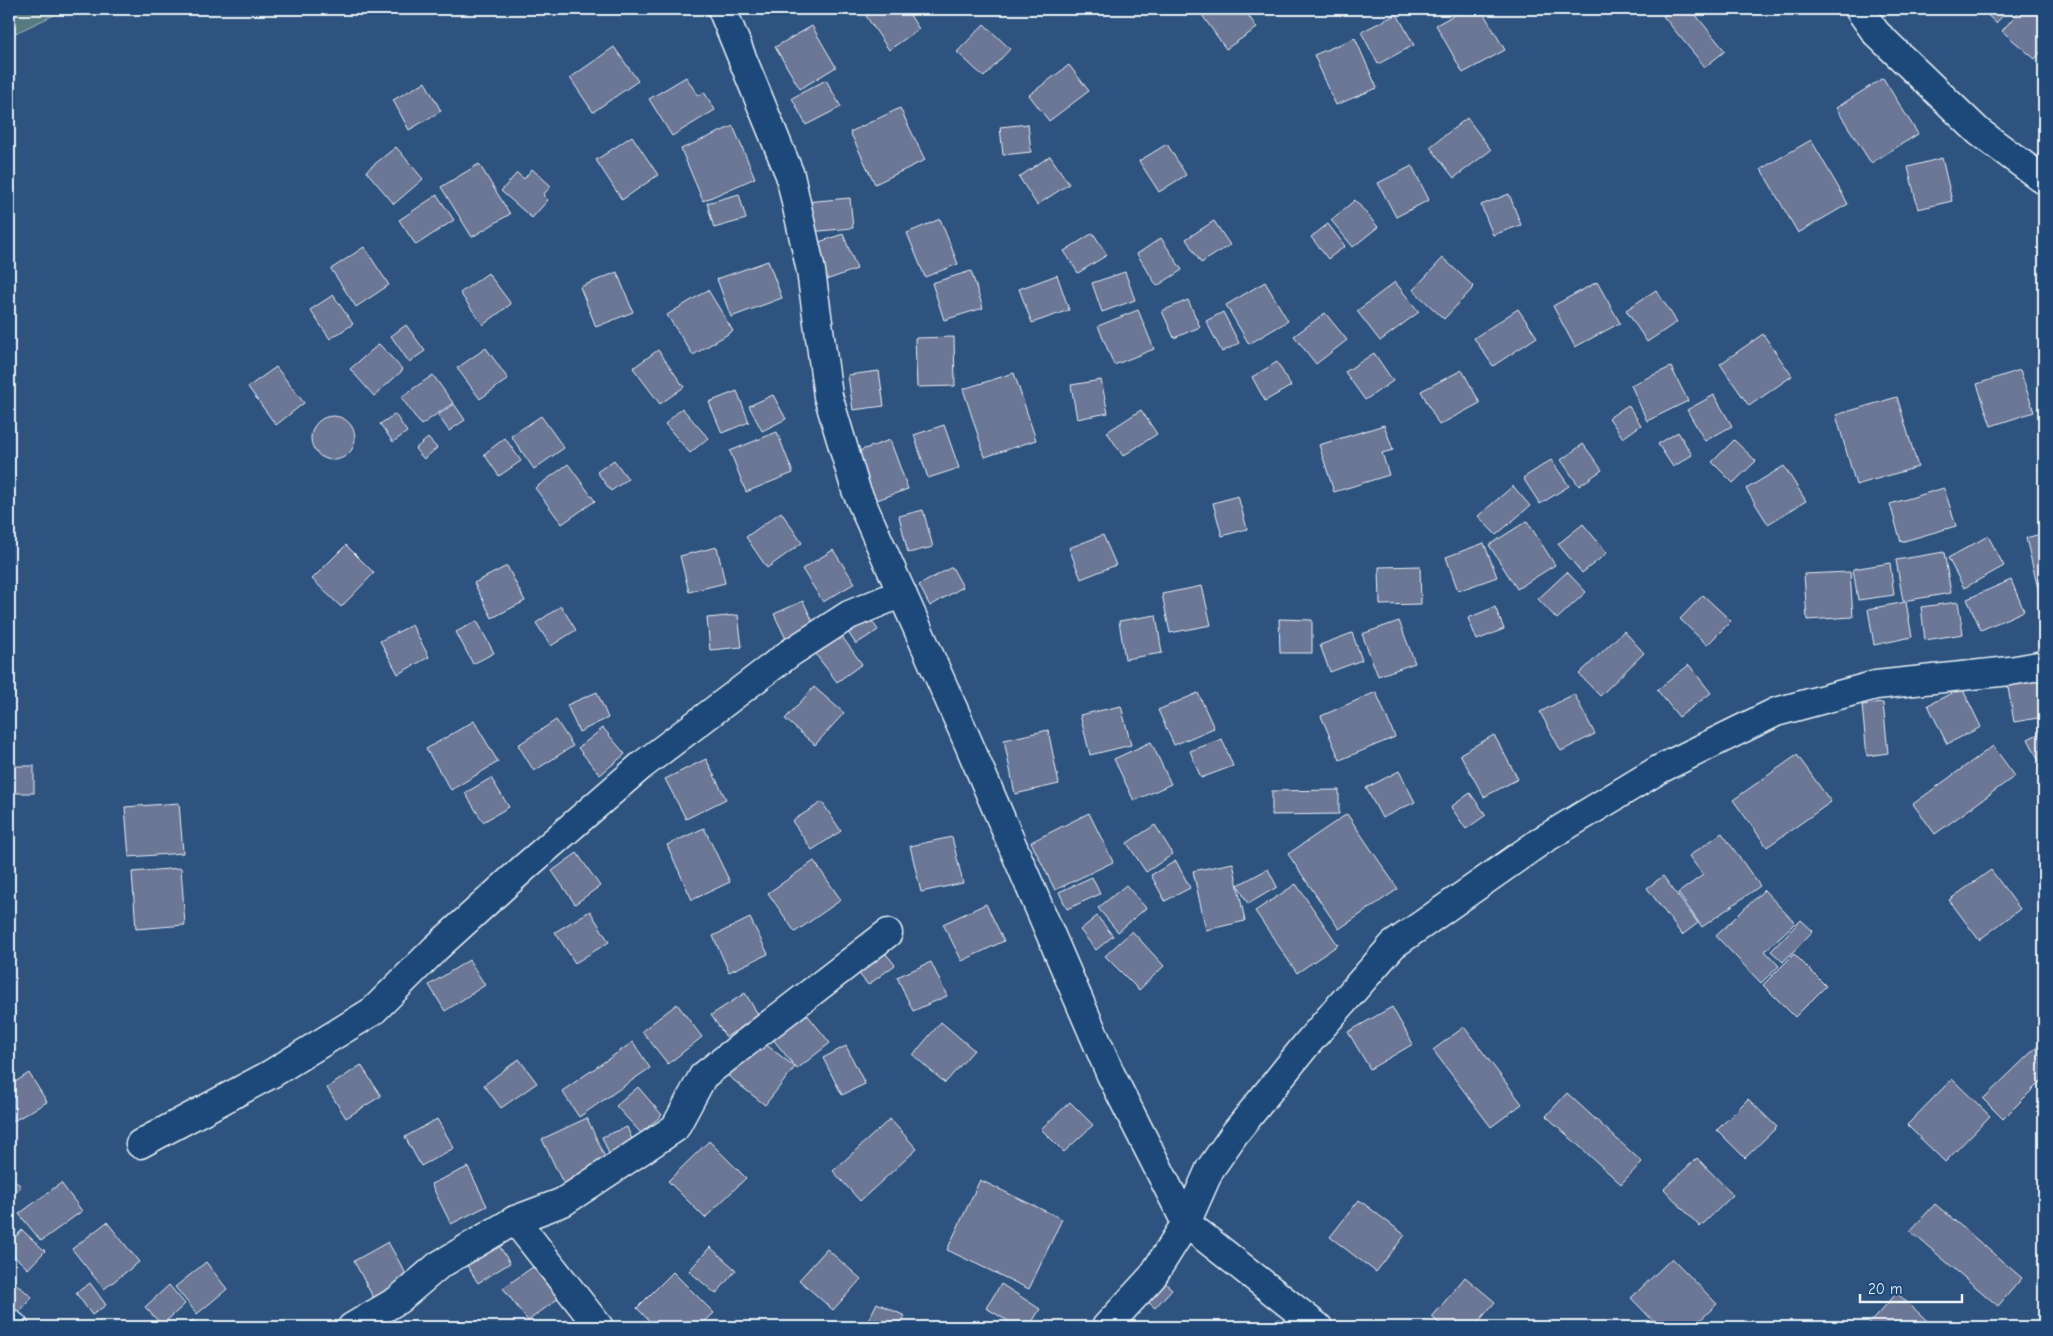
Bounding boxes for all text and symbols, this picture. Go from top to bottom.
scale bar [1860,1271,1963,1303]
text: 20 m [1868,1280,1902,1298]

